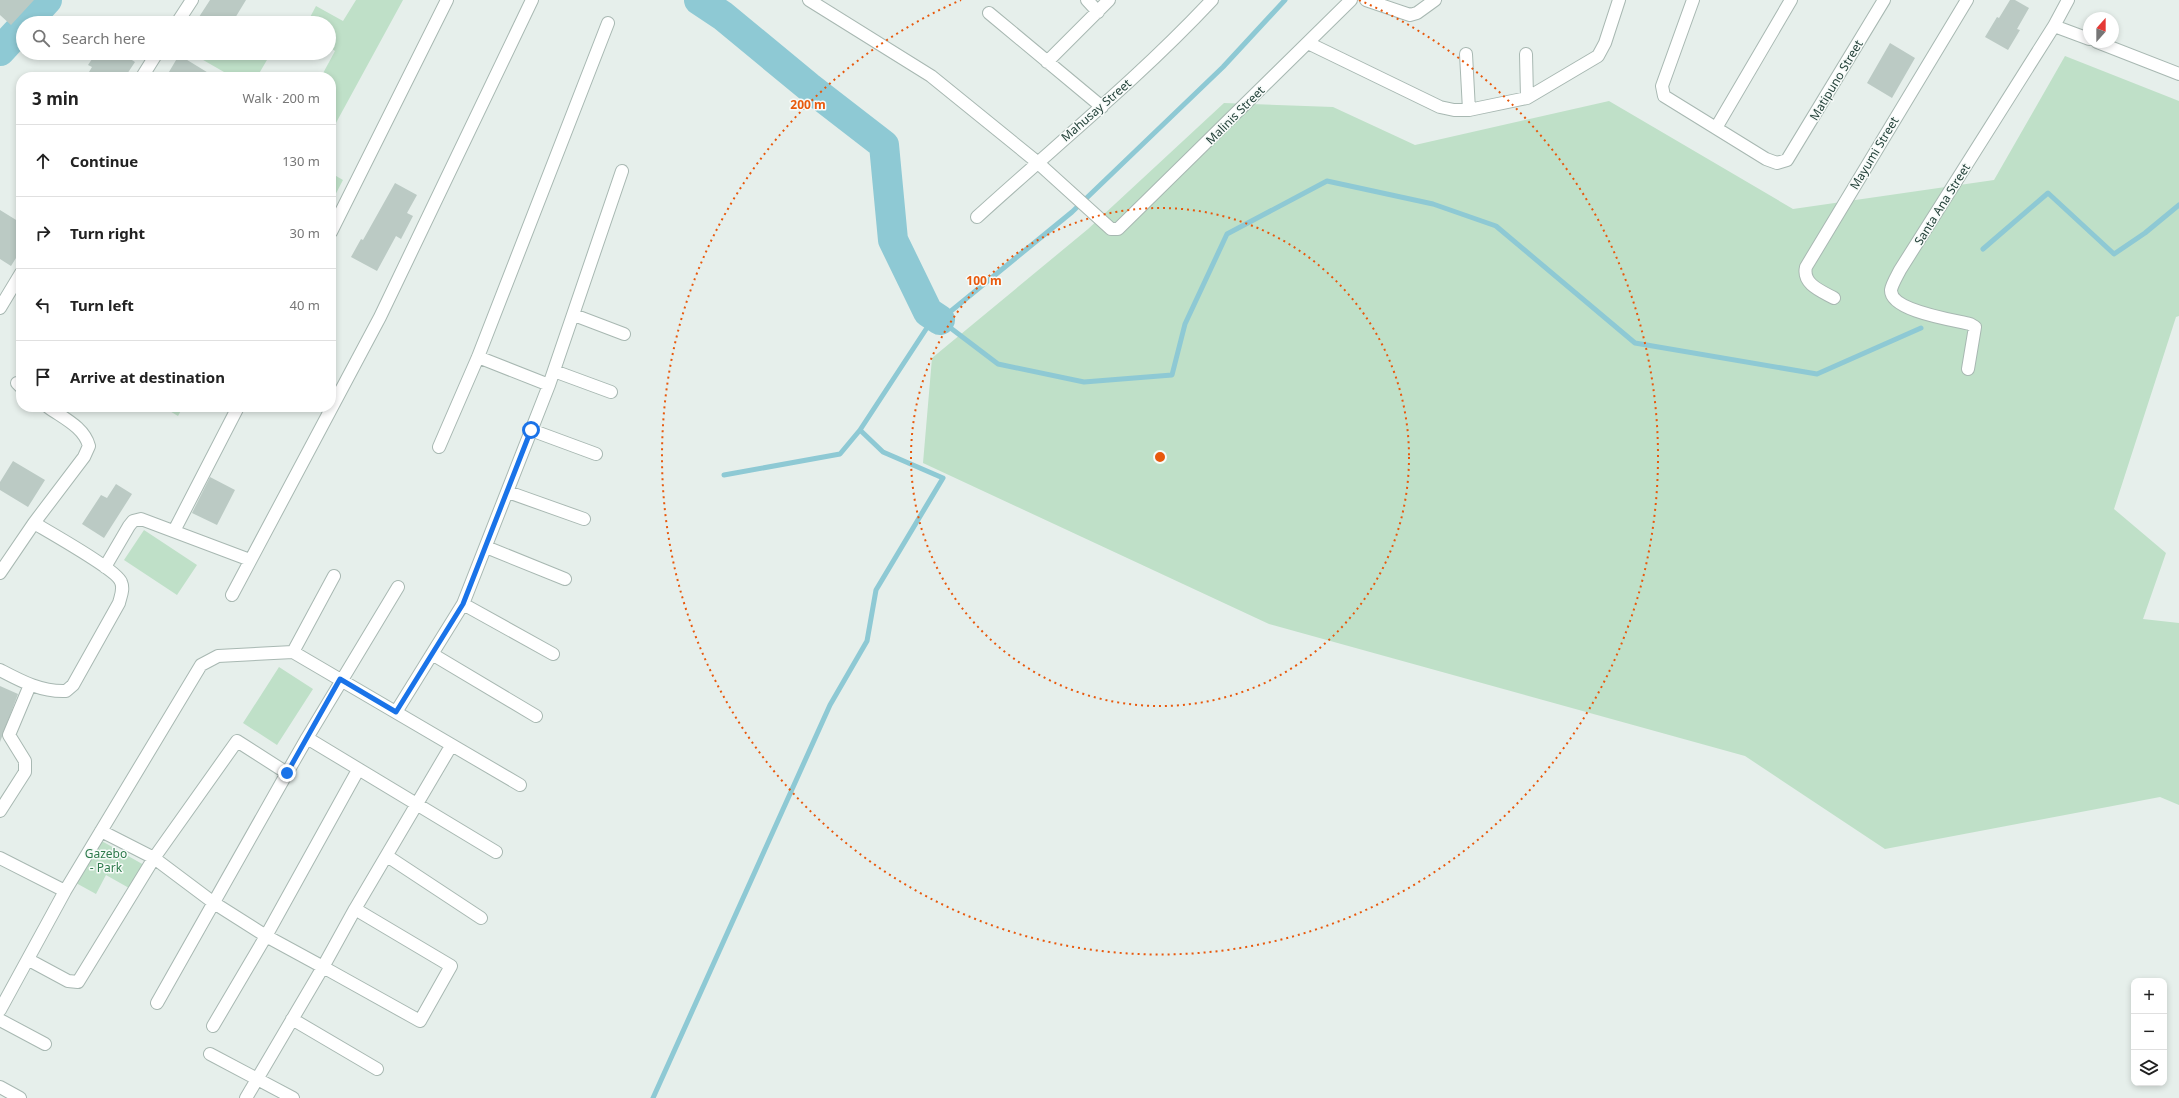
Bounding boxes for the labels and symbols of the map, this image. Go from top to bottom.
north arrow [2083,12,2119,48]
street label: Matipuno Street [1805,36,1867,123]
street label: Mahusay Street [1057,74,1135,145]
street label: Malinis Street [1202,81,1269,148]
text: 200 m [790,96,826,113]
street label: Mayumi Street [1846,113,1903,193]
street label: Santa Ana Street [1910,159,1974,248]
text: 100 m [966,272,1002,289]
route start [522,421,540,439]
centre of rings [1153,450,1167,464]
route end [278,764,296,782]
park label: Gazebo - Park [85,845,127,876]

